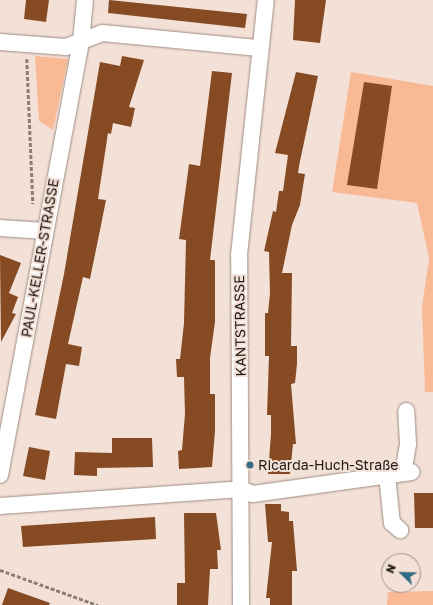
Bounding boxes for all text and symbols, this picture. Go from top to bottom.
street label: PAUL-KELLER-STRASSE [18,177,62,339]
street label: KANTSTRASSE [231,275,249,377]
place label: Ricarda-Huch-Straße [258,457,398,473]
marker: Ricarda-Huch-Straße [245,460,255,470]
north arrow [381,553,421,593]
text: N [383,562,398,575]

